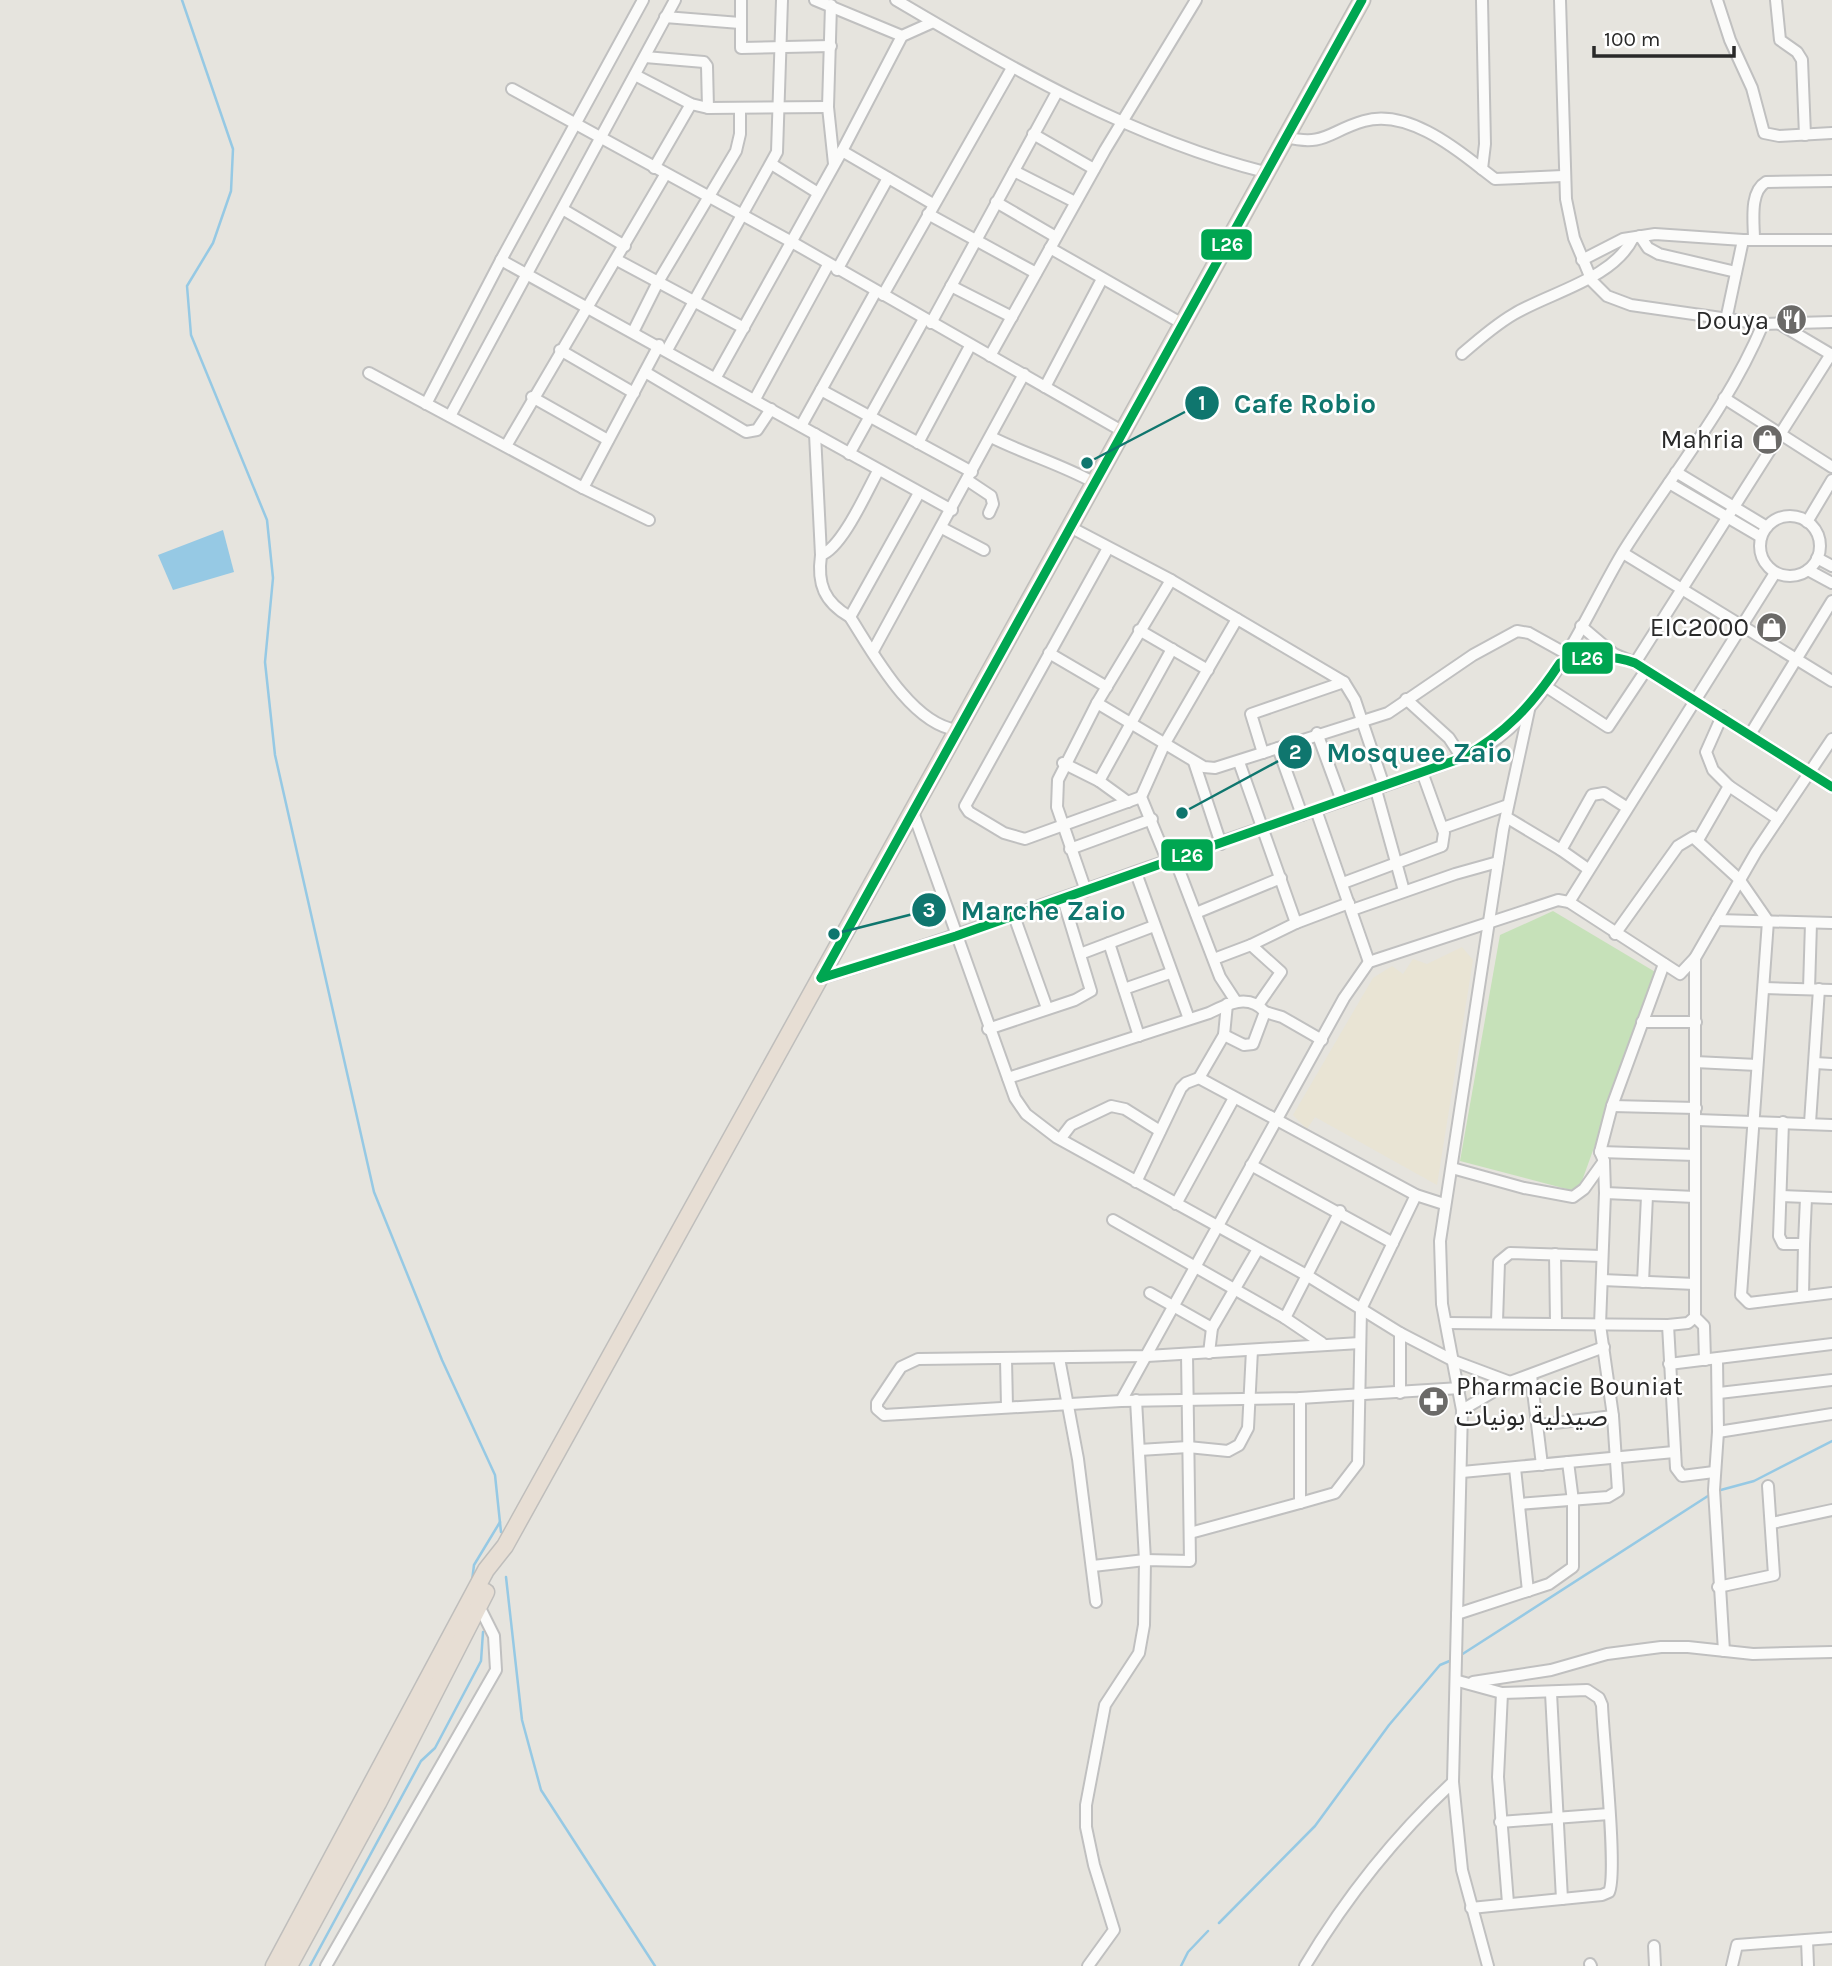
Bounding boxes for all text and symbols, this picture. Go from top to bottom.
scale bar [1594,14,1734,58]
text: 100 m [1604,27,1661,51]
line badge: L26 [1200,228,1253,261]
text: L26 [1211,234,1243,256]
restaurant icon: Douya [1775,303,1809,337]
place label: Douya [1695,305,1769,336]
callout: Cafe Robio [1185,378,1390,427]
text: Cafe Robio [1234,387,1376,420]
text: 1 [1198,391,1206,415]
shop icon: Mahria [1750,422,1784,456]
place label: Mahria [1661,424,1744,455]
shop icon: EIC2000 [1755,610,1789,644]
place label: EIC2000 [1650,612,1749,643]
line badge: L26 [1561,641,1614,675]
text: L26 [1571,648,1603,670]
callout: Mosquee Zaio [1277,728,1526,777]
text: Mosquee Zaio [1326,736,1512,769]
text: 2 [1289,740,1301,764]
line badge: L26 [1160,838,1214,872]
text: L26 [1171,845,1203,867]
callout: Marche Zaio [911,885,1139,934]
text: Marche Zaio [960,894,1126,927]
text: 3 [922,898,936,922]
place label: Pharmacie Bouniat صيدلية بونيات [1456,1371,1683,1432]
pharmacy icon: Pharmacie Bouniat صيدلية بونيات [1416,1384,1450,1418]

